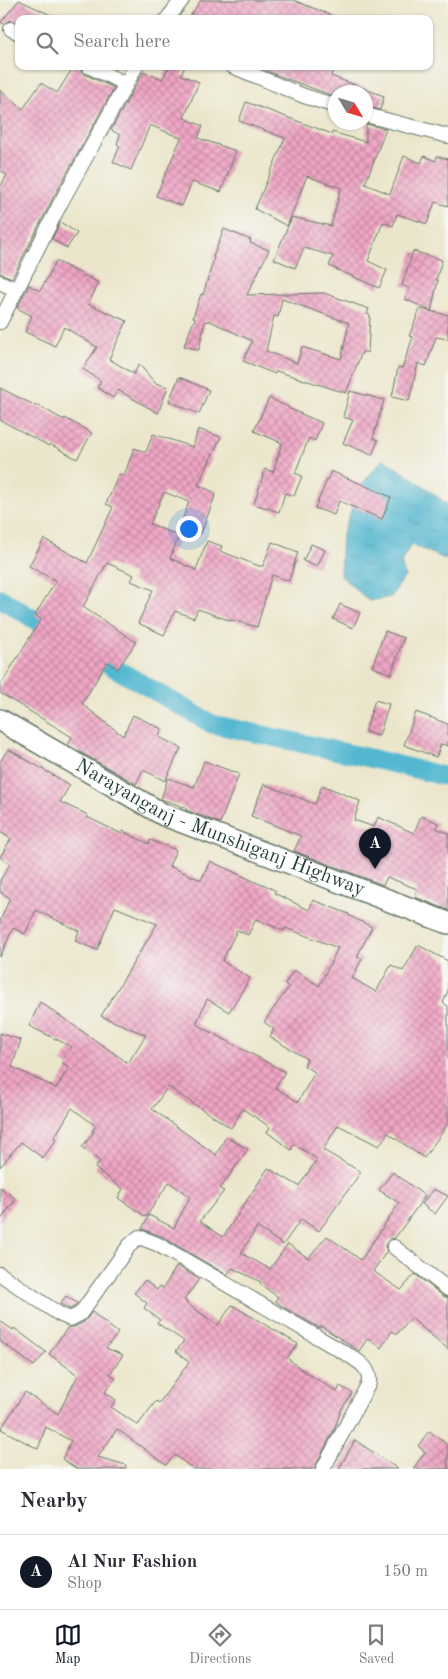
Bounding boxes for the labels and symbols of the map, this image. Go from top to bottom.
north arrow [328,85,373,130]
your location [176,516,202,542]
street label: Narayanganj - Munshiganj Highway [72,756,368,901]
pin: A [359,828,391,869]

